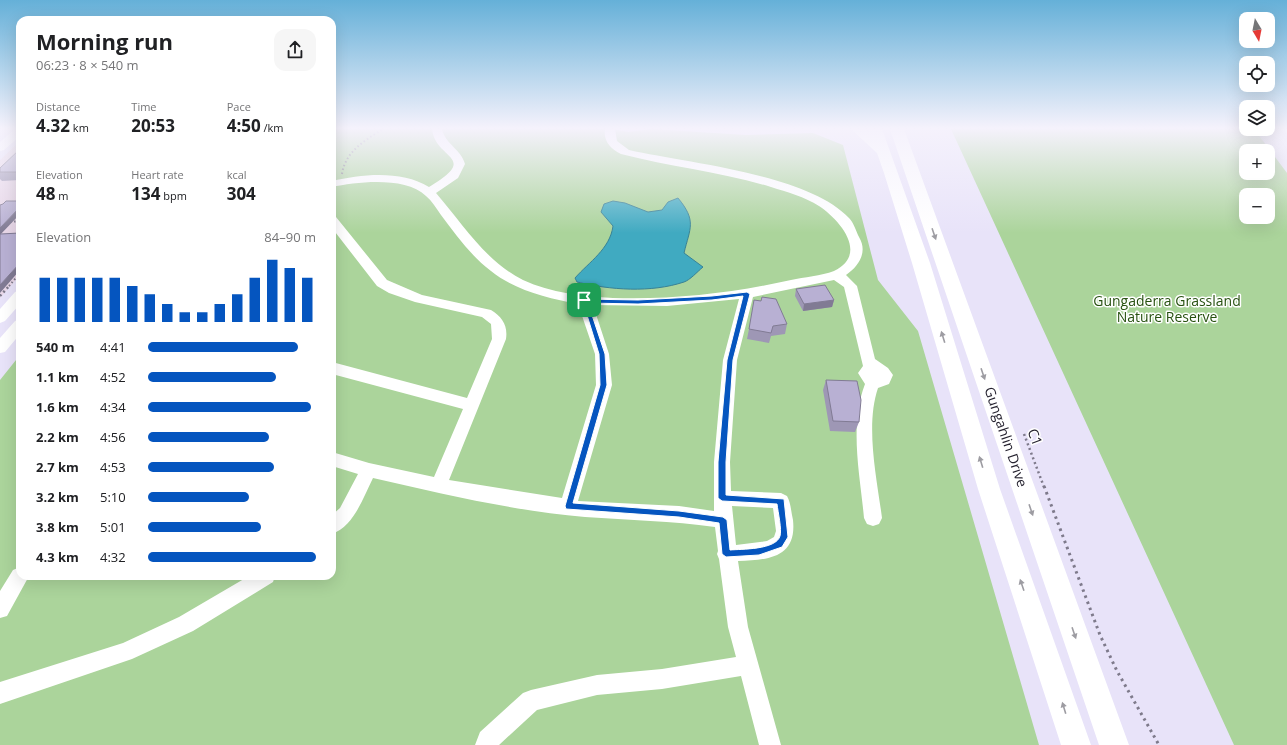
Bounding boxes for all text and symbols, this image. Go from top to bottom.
north arrow [1239,12,1275,48]
map controls [1239,12,1275,224]
text: Morning run [36,26,173,56]
button: share [274,29,316,71]
text: 06:23 · 8 × 540 m [36,56,139,74]
button: locate [1239,56,1275,92]
text: Distance [36,99,80,114]
text: Time [131,99,157,114]
text: Pace [227,99,251,114]
button: layers [1239,100,1275,136]
text: 4.32 [36,114,70,137]
text: 20:53 [131,114,175,137]
text: 4:50 [227,114,261,137]
text: km [70,120,89,135]
text: /km [261,120,284,135]
button: + [1239,144,1275,180]
text: Elevation [36,167,83,182]
text: Heart rate [131,167,184,182]
text: kcal [227,167,247,182]
text: 48 [36,182,55,205]
text: 134 [131,182,161,205]
text: 304 [227,182,256,205]
text: m [55,188,69,203]
text: bpm [161,188,187,203]
button: − [1239,188,1275,224]
text: Elevation [36,228,91,246]
text: 84–90 m [264,228,316,246]
one-way arrow [932,229,938,241]
pin [567,283,601,317]
icon: arrive [573,289,595,311]
park label: Gungaderra Grassland Nature Reserve [1093,291,1241,326]
one-way arrow [940,331,946,343]
text: 540 m [36,338,74,356]
text: 4:41 [100,338,126,356]
text: 1.1 km [36,368,79,386]
text: 4:52 [100,368,126,386]
one-way arrow [981,369,987,381]
street label: Gungahlin Drive [980,384,1033,490]
text: 1.6 km [36,398,79,416]
text: 4:34 [100,398,126,416]
street label: C1 [1024,426,1047,448]
text: 2.2 km [36,428,79,446]
text: 4:56 [100,428,126,446]
one-way arrow [978,455,984,467]
text: 2.7 km [36,458,79,476]
text: 4:53 [100,458,126,476]
text: 3.2 km [36,488,79,506]
text: 5:10 [100,488,126,506]
one-way arrow [1029,504,1035,516]
text: 3.8 km [36,518,79,536]
text: 5:01 [100,518,126,536]
text: 4.3 km [36,548,79,566]
text: 4:32 [100,548,126,566]
one-way arrow [1019,578,1025,590]
one-way arrow [1072,627,1078,639]
one-way arrow [1061,701,1067,713]

